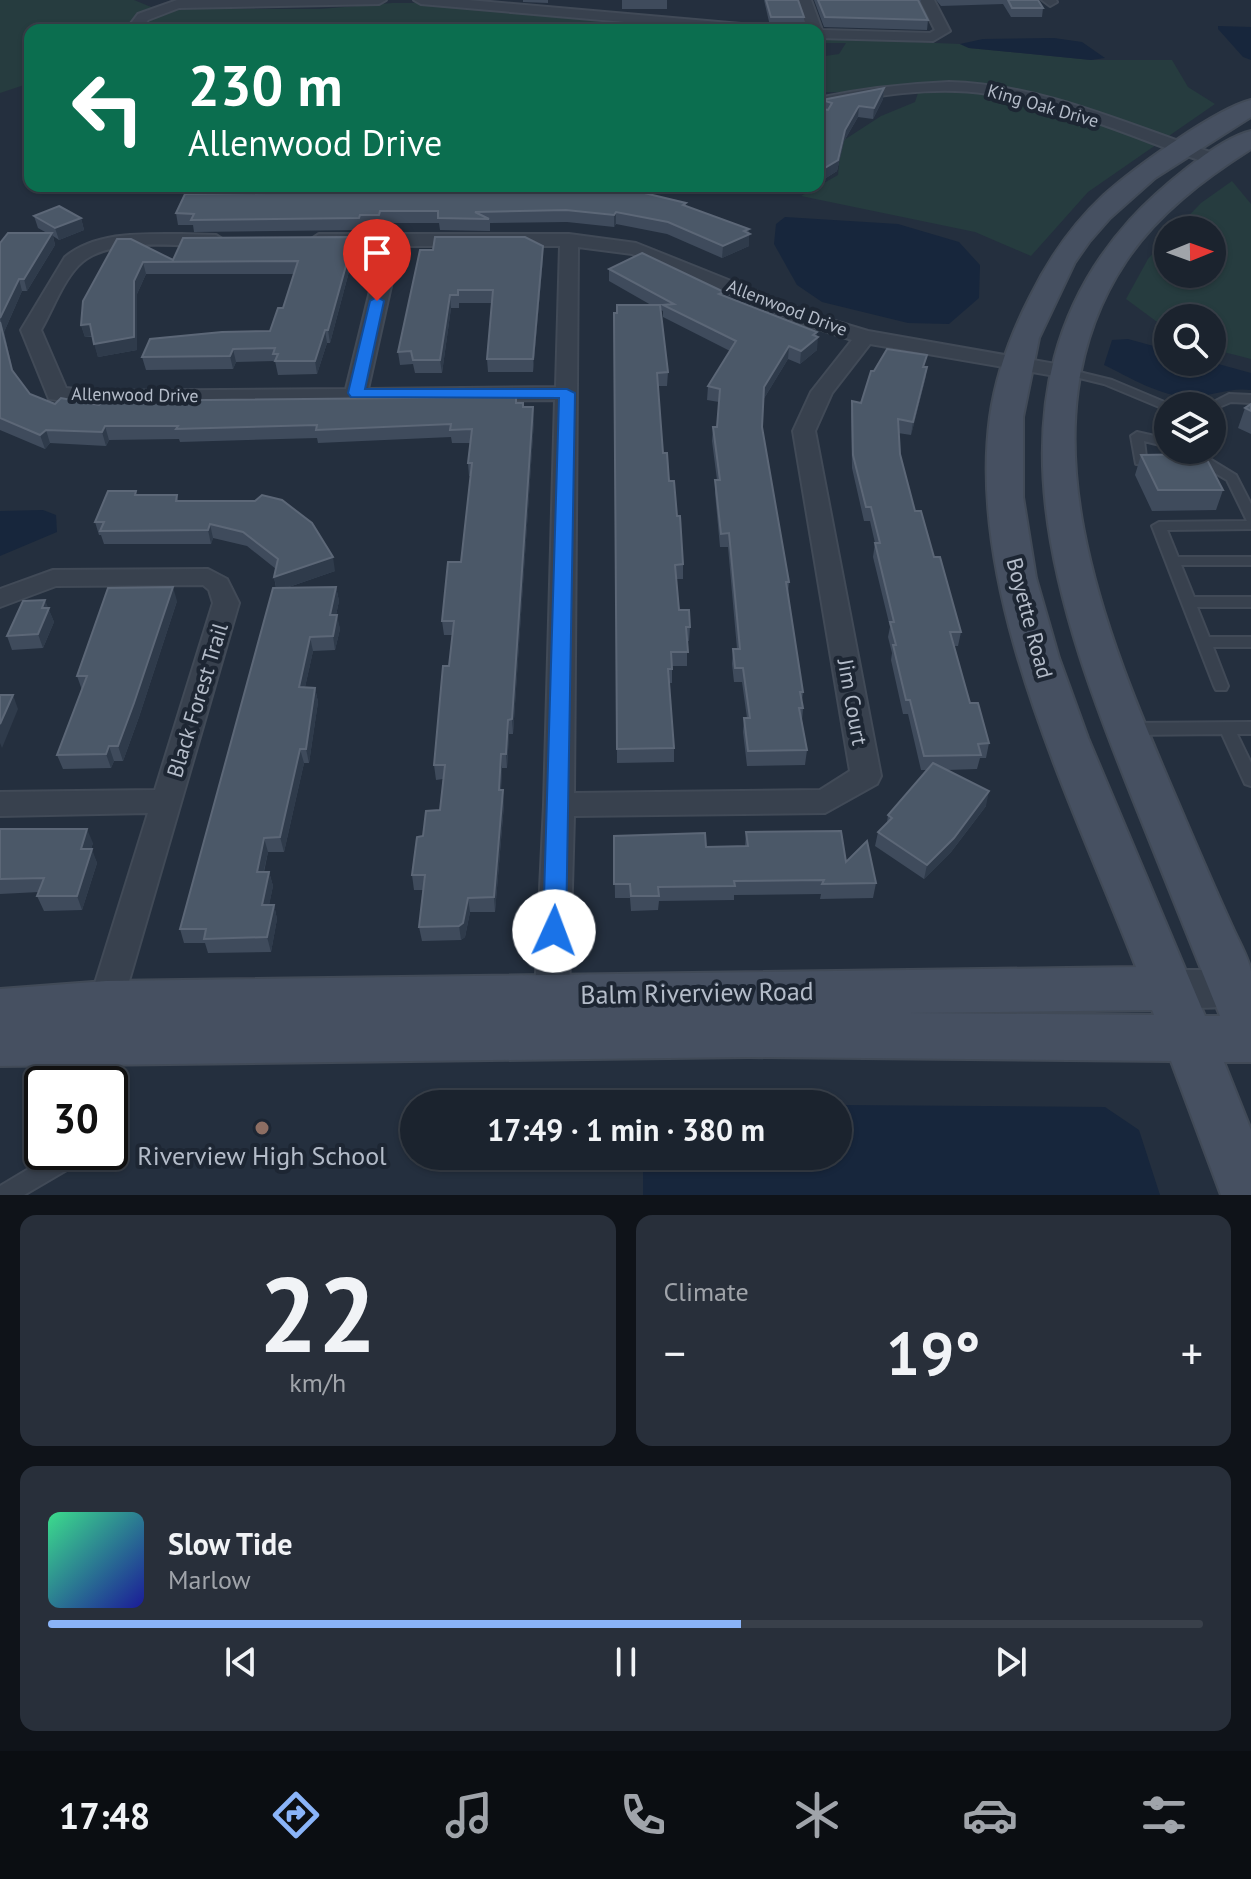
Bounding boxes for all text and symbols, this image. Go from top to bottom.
text: 230 m [188,49,343,121]
icon: left [56,56,160,160]
street label: King Oak Drive [985,79,1101,132]
text: Allenwood Drive [188,119,442,166]
north arrow [1154,216,1226,288]
map controls [1154,216,1226,464]
pin [343,219,411,301]
icon: arrive [355,231,399,275]
street label: Allenwood Drive [724,274,851,341]
button: search [1154,304,1226,376]
street label: Allenwood Drive [71,382,199,407]
button: layers [1154,392,1226,464]
street label: Boyette Road [1000,555,1060,681]
street label: Black Forest Trail [160,619,234,781]
street label: Jim Court [831,656,874,748]
position arrow [512,889,596,973]
street label: Balm Riverview Road [580,974,814,1011]
speed limit sign: 30 [24,1066,128,1170]
text: 17:49 · 1 min · 380 m [487,1110,765,1149]
marker: Riverview High School [253,1119,271,1137]
place label: Riverview High School [137,1139,387,1172]
text: 22 [259,1246,377,1381]
text: Climate [664,1275,749,1308]
text: 19° [886,1314,980,1392]
text: − [664,1324,686,1381]
text: + [1181,1324,1203,1381]
text: km/h [289,1366,346,1399]
text: Slow Tide [168,1524,293,1563]
text: Marlow [168,1563,251,1596]
icon: previous [219,1640,263,1684]
icon: pause [604,1640,648,1684]
icon: next [989,1640,1033,1684]
icon: directions [268,1787,324,1843]
icon: music [441,1787,497,1843]
icon: phone [615,1787,671,1843]
icon: climate [789,1787,845,1843]
icon: car [962,1787,1018,1843]
icon: filters [1136,1787,1192,1843]
text: 17:48 [59,1792,150,1839]

